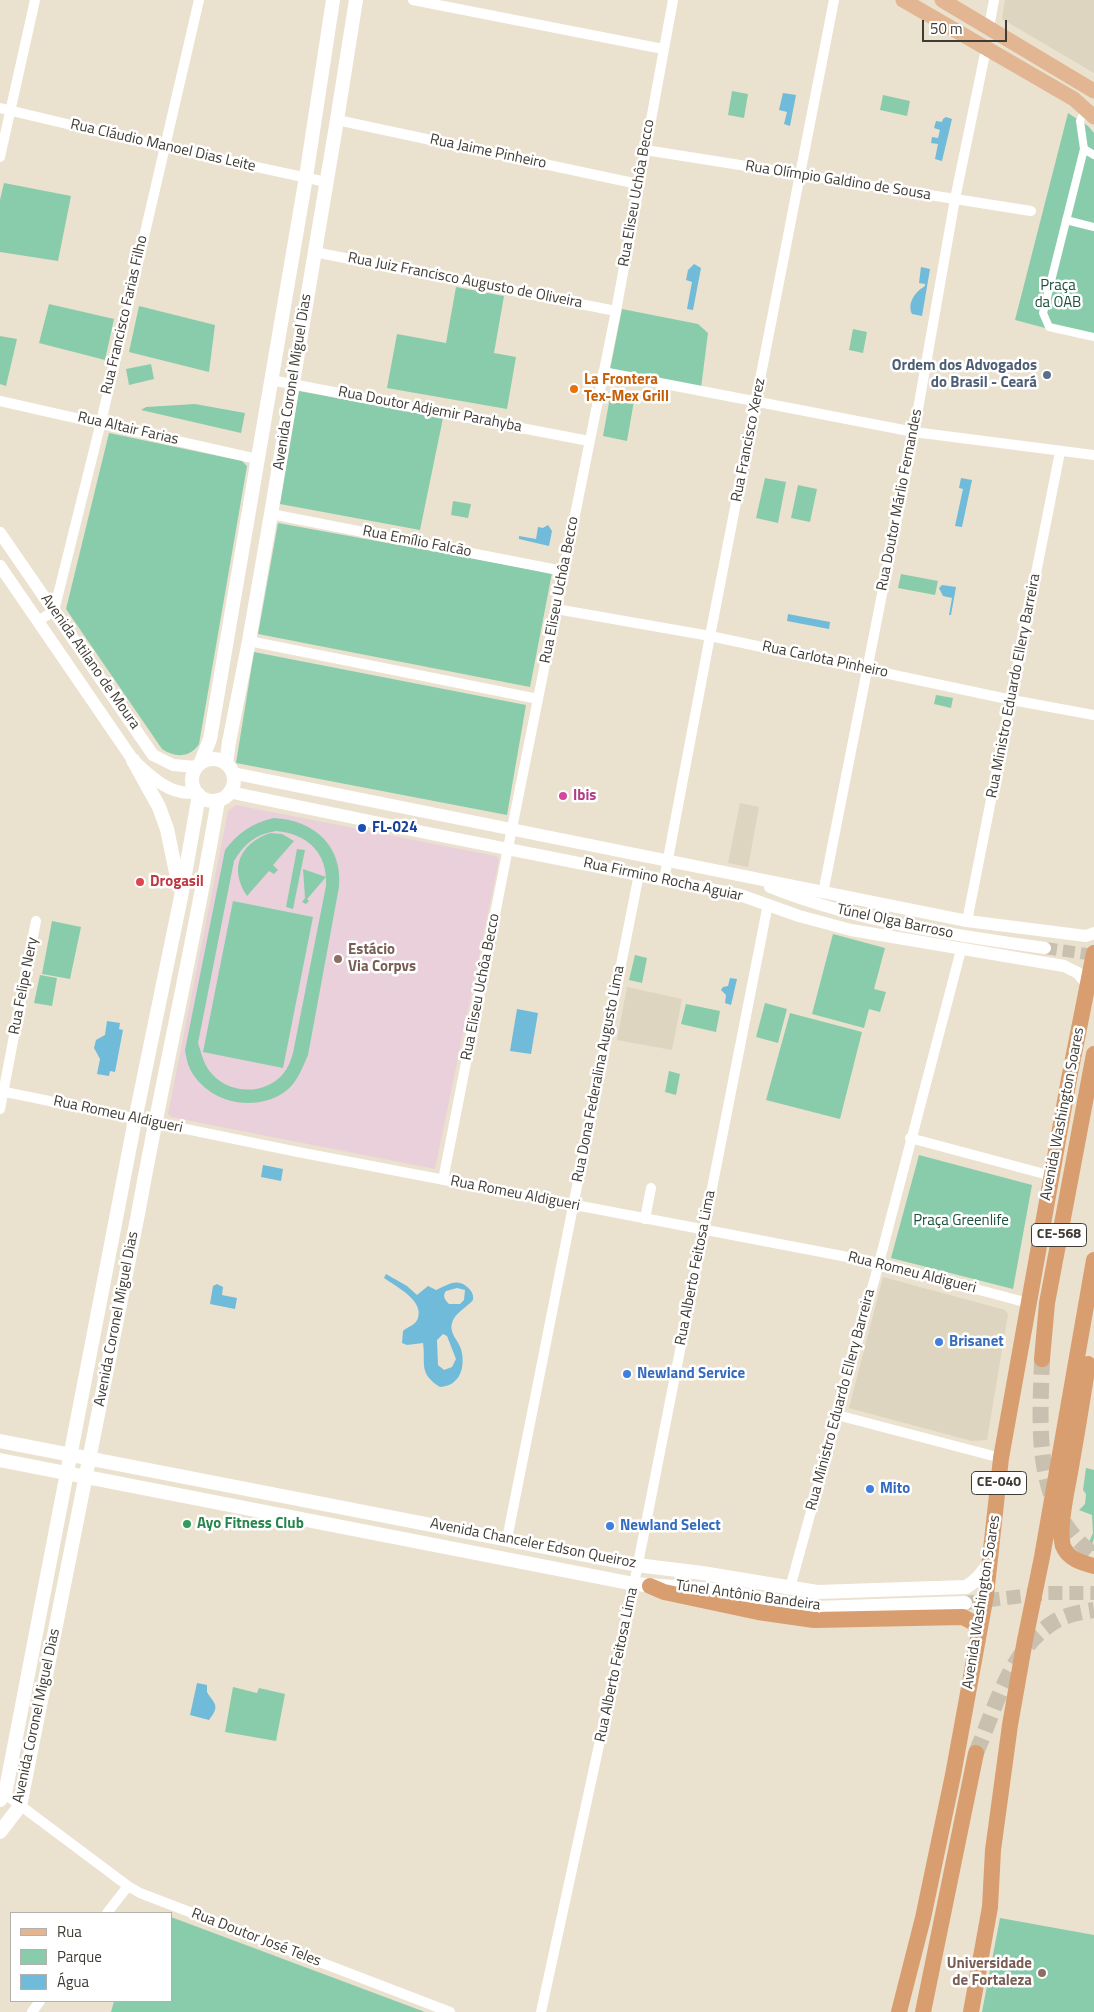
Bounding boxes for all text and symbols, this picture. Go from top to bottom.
scale bar [924,10,1009,42]
text: 50 m [930,17,963,40]
street label: Rua Cláudio Manoel Dias Leite [69,116,257,176]
street label: Rua Eliseu Uchôa Becco [615,118,659,268]
street label: Rua Jaime Pinheiro [428,131,548,173]
street label: Rua Olímpio Galdino de Sousa [744,157,932,205]
street label: Rua Francisco Farias Filho [98,234,152,396]
street label: Rua Juiz Francisco Augusto de Oliveira [346,249,584,313]
park label: Praça da OAB [1035,277,1081,312]
street label: Avenida Coronel Miguel Dias [270,293,316,471]
place label: Ordem dos Advogados do Brasil - Ceará [892,357,1037,392]
marker: Ordem dos Advogados do Brasil - Ceará [1041,369,1053,381]
place label: La Frontera Tex-Mex Grill [584,371,669,406]
street label: Rua Francisco Xerez [728,377,770,503]
street label: Rua Doutor Adjemir Parahyba [337,383,523,437]
marker: La Frontera Tex-Mex Grill [568,383,580,395]
street label: Rua Doutor Márlio Fernandes [874,407,926,593]
street label: Rua Altair Farias [76,409,180,449]
street label: Rua Eliseu Uchôa Becco [537,515,583,665]
street label: Rua Emílio Falcão [361,523,473,561]
street label: Rua Ministro Eduardo Ellery Barreira [983,572,1045,800]
street label: Avenida Atilano de Moura [36,591,144,733]
street label: Rua Carlota Pinheiro [760,638,890,682]
place label: Ibis [573,787,596,805]
marker: Ibis [557,790,569,802]
place label: FL-024 [372,819,418,837]
marker: FL-024 [356,822,368,834]
street label: Rua Firmino Rocha Aguiar [582,854,744,906]
place label: Drogasil [150,873,204,891]
marker: Drogasil [134,876,146,888]
street label: Túnel Olga Barroso [835,901,955,943]
street label: Rua Eliseu Uchôa Becco [458,912,504,1062]
street label: Rua Felipe Nery [6,936,42,1036]
place label: Estácio Via Corpvs [348,941,416,976]
marker: Estácio Via Corpvs [332,953,344,965]
street label: Rua Dona Federalina Augusto Lima [569,964,629,1184]
street label: Avenida Washington Soares [1037,1026,1089,1202]
street label: Rua Romeu Aldigueri [52,1093,184,1137]
street label: Rua Romeu Aldigueri [449,1173,581,1215]
street label: Rua Alberto Feitosa Lima [672,1189,720,1347]
park label: Praça Greenlife [913,1212,1009,1230]
road number: CE-568 [1032,1224,1086,1246]
street label: Avenida Coronel Miguel Dias [91,1230,143,1408]
street label: Rua Romeu Aldigueri [846,1248,978,1298]
street label: Rua Ministro Eduardo Ellery Barreira [803,1287,879,1513]
place label: Brisanet [949,1333,1004,1351]
marker: Brisanet [933,1336,945,1348]
place label: Newland Service [637,1365,745,1383]
marker: Newland Service [621,1368,633,1380]
road number: CE-040 [972,1472,1026,1495]
place label: Mito [880,1480,910,1498]
marker: Mito [864,1483,876,1495]
street label: Avenida Washington Soares [959,1514,1005,1690]
place label: Ayo Fitness Club [197,1515,304,1533]
street label: Avenida Chanceler Edson Queiroz [428,1515,638,1573]
place label: Newland Select [620,1517,721,1535]
marker: Ayo Fitness Club [181,1518,193,1530]
marker: Newland Select [604,1520,616,1532]
street label: Túnel Antônio Bandeira [674,1577,822,1615]
street label: Rua Alberto Feitosa Lima [592,1586,642,1744]
street label: Avenida Coronel Miguel Dias [10,1627,64,1805]
street label: Rua Doutor José Teles [189,1905,323,1971]
legend [10,1912,172,2002]
text: Rua [57,1920,82,1943]
text: Parque [57,1945,102,1968]
place label: Universidade de Fortaleza [947,1955,1032,1990]
marker: Universidade de Fortaleza [1036,1967,1048,1979]
text: Água [57,1970,89,1993]

